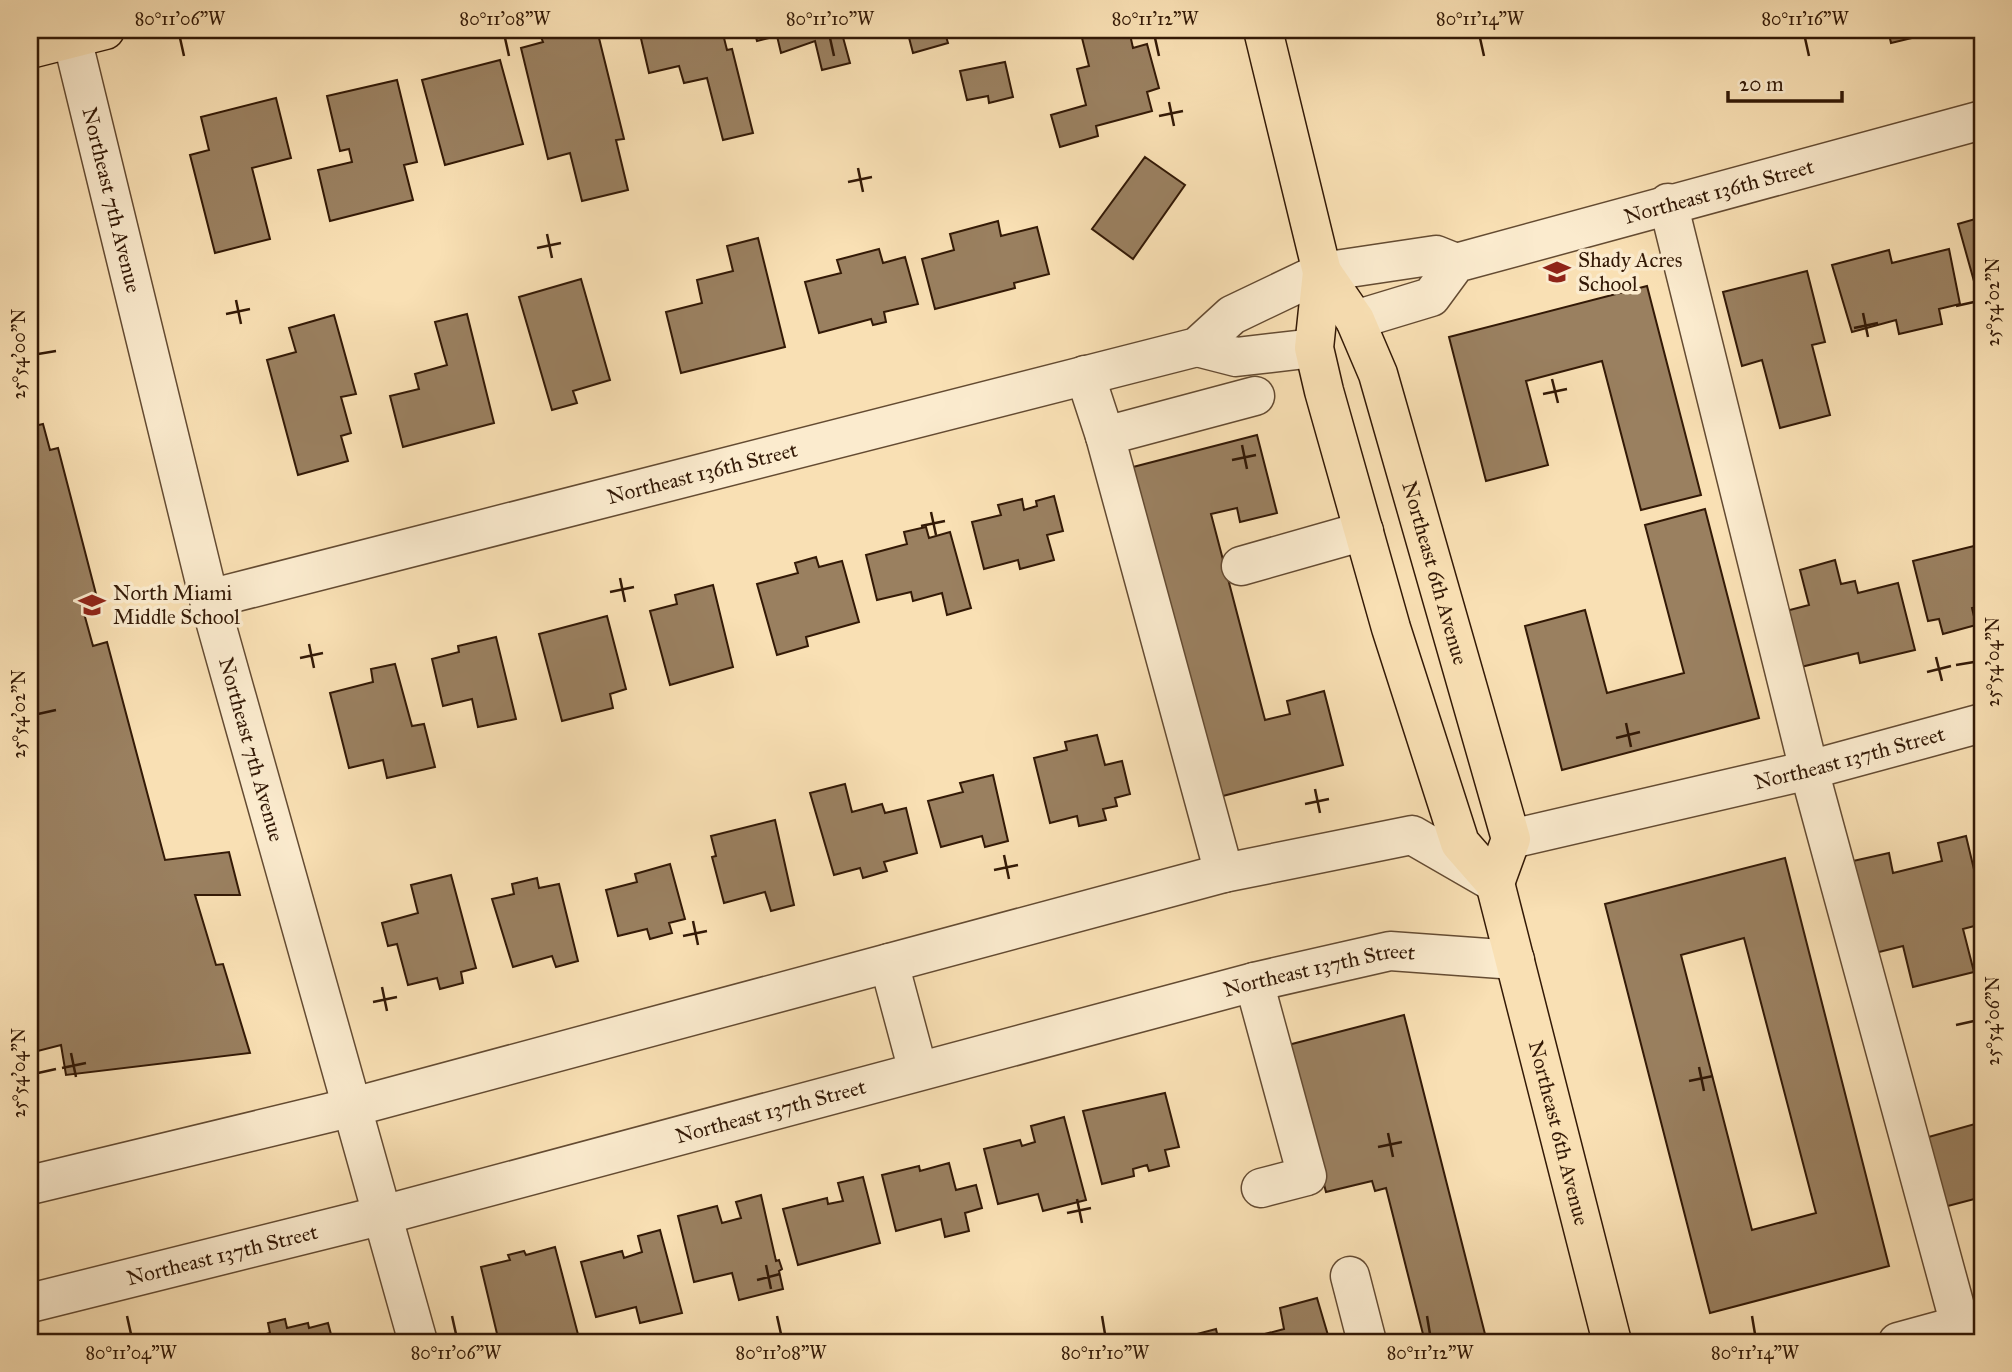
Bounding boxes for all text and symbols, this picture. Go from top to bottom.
text: 80°11'06"W [135,8,226,30]
text: 80°11'08"W [460,8,551,30]
text: 80°11'10"W [786,8,875,30]
text: 80°11'12"W [1112,8,1199,30]
text: 80°11'14"W [1436,8,1525,30]
text: 80°11'16"W [1761,8,1849,30]
scale bar [1728,60,1842,104]
text: 20 m [1739,71,1784,97]
street label: Northeast 7th Avenue [76,105,147,296]
street label: Northeast 136th Street [1621,153,1817,230]
place label: Shady Acres School [1578,247,1682,297]
school or university icon: Shady Acres School [1542,257,1572,287]
text: 25°54'02"N [1982,257,2004,347]
text: 25°54'00"N [8,309,30,399]
street label: Northeast 136th Street [604,436,801,510]
street label: Northeast 6th Avenue [1396,478,1474,668]
place label: North Miami Middle School [113,580,240,630]
school or university icon: North Miami Middle School [77,590,107,620]
text: 25°54'04"N [1982,617,2004,707]
street label: Northeast 7th Avenue [213,654,290,845]
text: 25°54'02"N [8,669,30,759]
street label: Northeast 137th Street [1752,721,1948,795]
street label: Northeast 137th Street [1220,938,1417,1003]
text: 25°54'06"N [1982,976,2004,1066]
text: 25°54'04"N [8,1028,30,1118]
street label: Northeast 6th Avenue [1523,1038,1595,1229]
street label: Northeast 137th Street [672,1073,869,1149]
street label: Northeast 137th Street [124,1219,321,1291]
text: 80°11'04"W [85,1342,178,1364]
text: 80°11'06"W [411,1342,502,1364]
text: 80°11'08"W [736,1342,827,1364]
text: 80°11'10"W [1061,1342,1150,1364]
text: 80°11'12"W [1387,1342,1474,1364]
text: 80°11'14"W [1711,1342,1800,1364]

